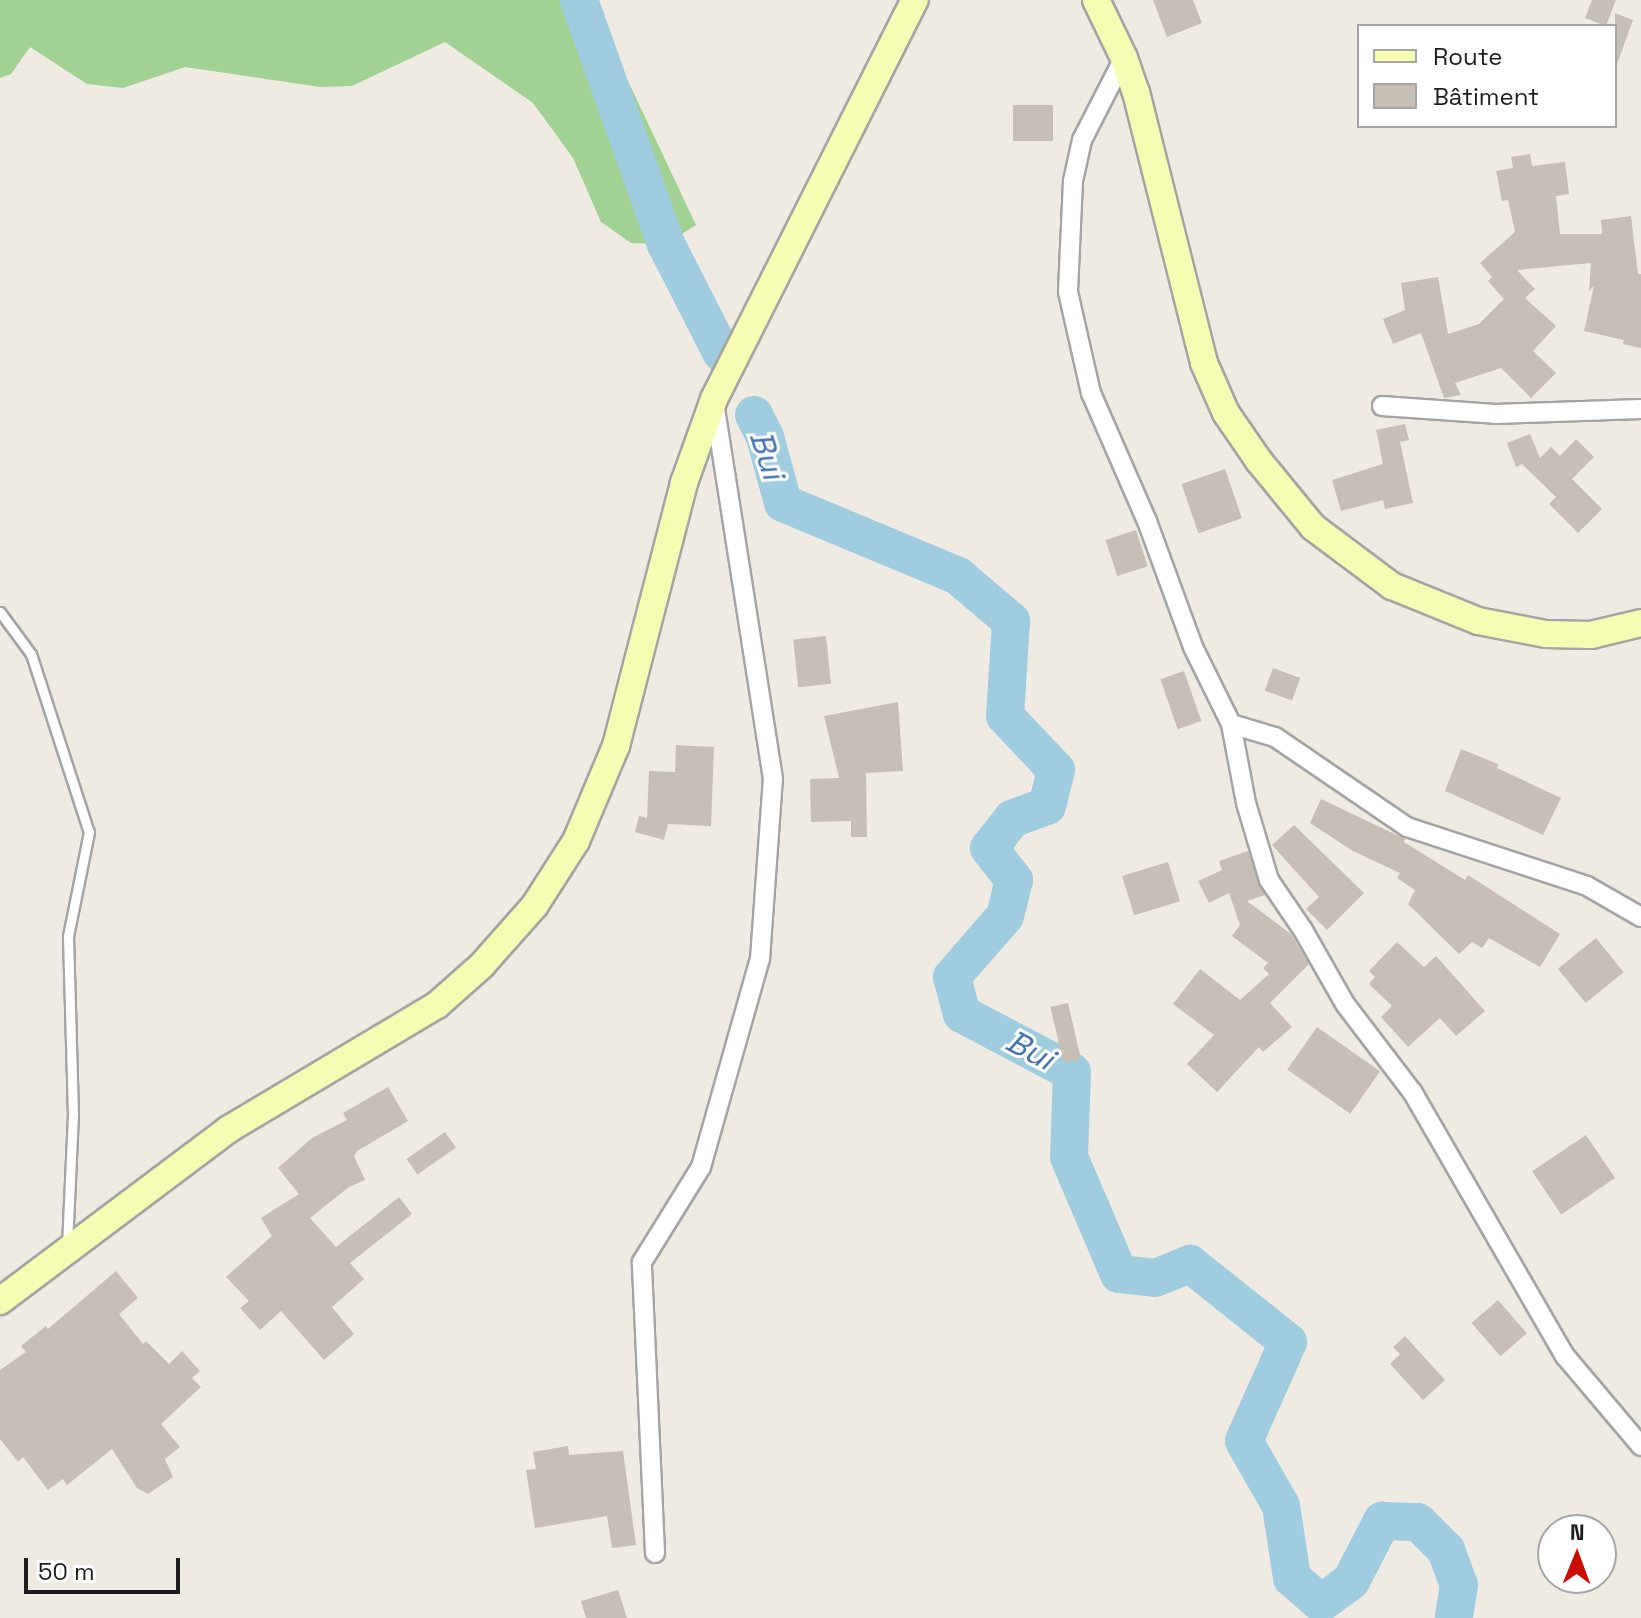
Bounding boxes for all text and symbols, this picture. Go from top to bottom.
legend [1357,24,1617,128]
text: Route [1433,41,1502,72]
text: Bâtiment [1433,81,1539,112]
water label: Bui [741,426,793,484]
water label: Bui [1000,1022,1060,1078]
north arrow [1537,1514,1617,1594]
text: N [1570,1518,1585,1546]
scale bar [28,1542,184,1592]
text: 50 m [38,1556,95,1587]

